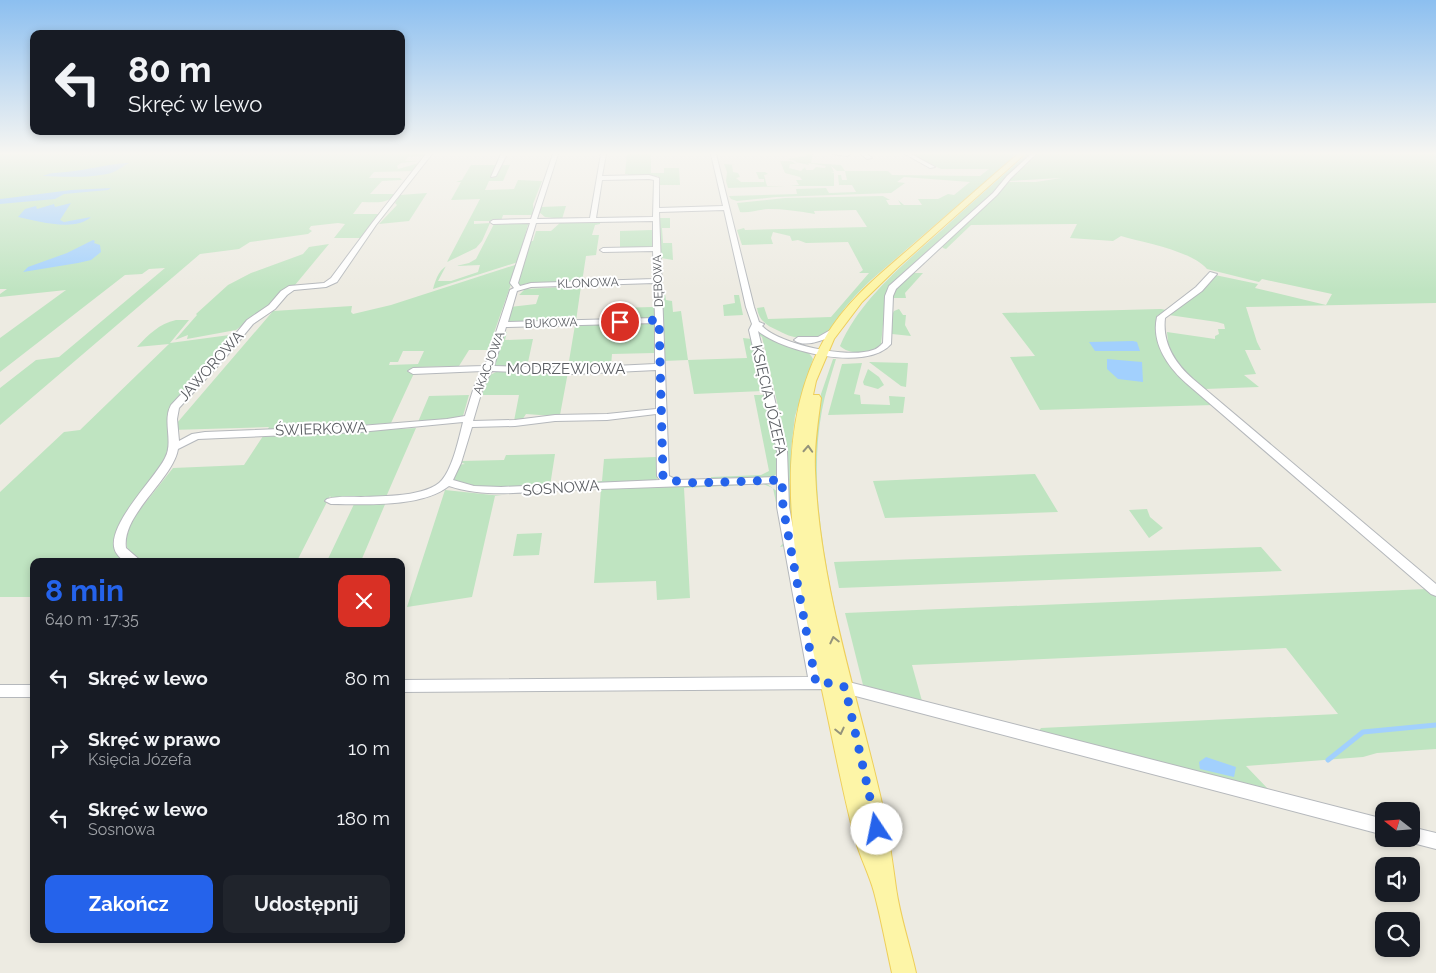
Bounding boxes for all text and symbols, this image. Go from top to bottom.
text: 80 m [128,49,212,90]
icon: left [45,50,110,115]
text: Skręć w lewo [128,91,262,117]
street label: DĘBOWA [650,255,666,307]
street label: KLONOWA [557,275,619,291]
pin [599,301,641,343]
icon: arrive [606,308,634,336]
street label: BUKOWA [524,315,578,331]
street label: JAWOROWA [175,327,247,405]
street label: AKACJOWA [471,330,507,396]
street label: KSIĘCIA JÓZEFA [747,343,791,457]
street label: MODRZEWIOWA [507,360,625,378]
street label: ŚWIERKOWA [275,418,367,440]
one-way arrow [803,445,814,453]
street label: SOSNOWA [522,476,600,500]
text: 8 min [45,573,124,608]
button: close [338,575,390,627]
text: 640 m · 17:35 [45,610,139,629]
one-way arrow [829,635,840,644]
icon: left [45,664,73,692]
text: Skręć w lewo [88,667,208,689]
text: 80 m [345,667,390,689]
one-way arrow [834,726,845,735]
text: Skręć w prawo [88,728,221,750]
icon: right [45,734,73,762]
text: 10 m [348,737,390,759]
text: Księcia Józefa [88,750,191,769]
text: Skręć w lewo [88,798,208,820]
position arrow [850,802,902,854]
north arrow [1375,802,1420,848]
map controls [1375,802,1420,957]
icon: left [45,804,73,832]
text: 180 m [337,807,390,829]
text: Sosnowa [88,820,155,839]
button: sound [1375,857,1420,902]
button: Zakończ [45,875,213,933]
button: Udostępnij [223,875,390,933]
button: search [1375,912,1420,957]

